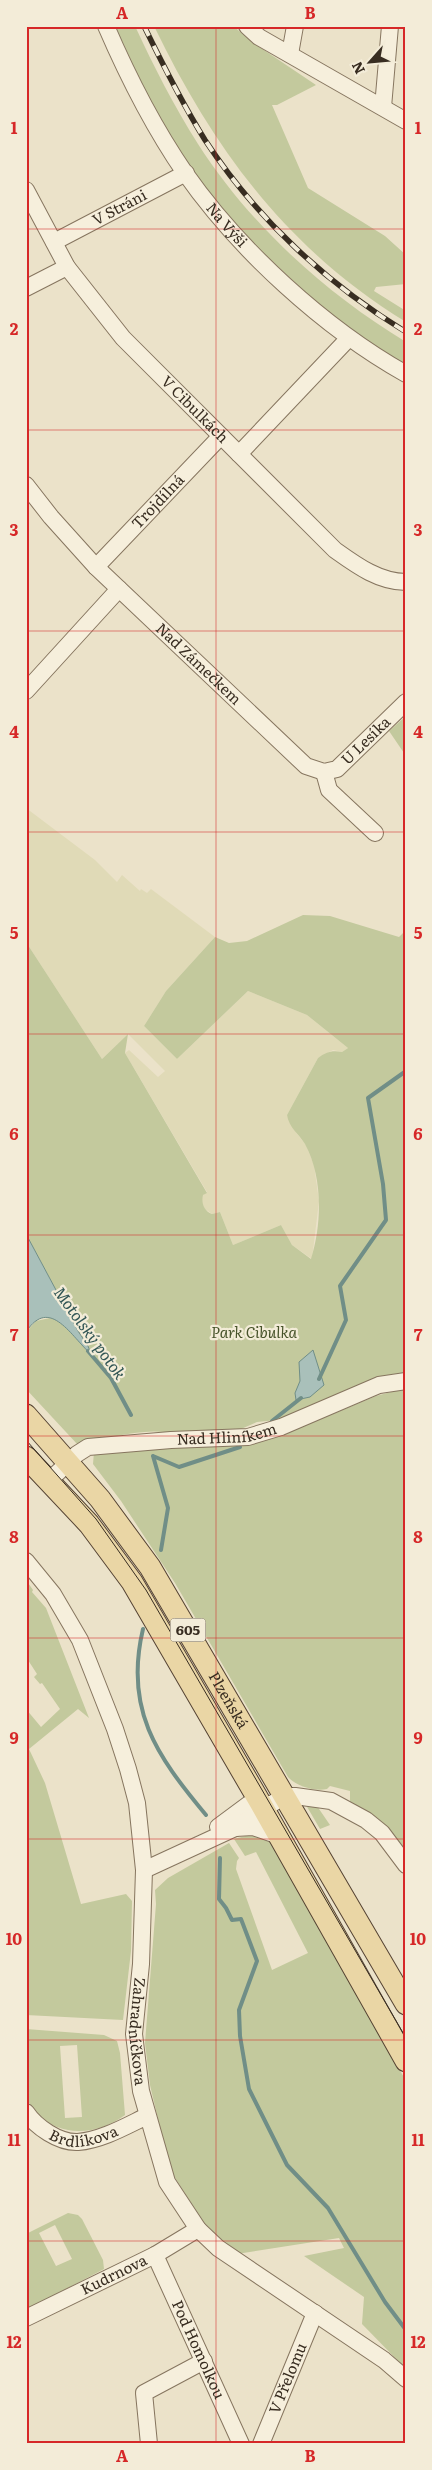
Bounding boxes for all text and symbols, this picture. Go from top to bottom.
text: A [116,0,128,24]
text: B [304,0,316,24]
north arrow [344,38,394,88]
text: N [346,58,369,78]
text: 1 [11,115,18,139]
text: 1 [415,115,422,139]
street label: V Stráni [88,183,150,230]
street label: Na Výši [201,197,254,252]
text: 2 [10,316,19,340]
text: 2 [414,316,423,340]
street label: V Cibulkách [157,370,235,448]
street label: Trojdílná [125,468,190,533]
text: 3 [10,517,19,541]
text: 3 [414,517,423,541]
street label: Nad Zámečkem [151,617,248,710]
street label: U Lesíka [335,709,396,769]
text: 4 [9,719,19,743]
text: 4 [413,719,423,743]
text: 5 [10,920,19,944]
text: 5 [414,920,423,944]
text: 6 [9,1121,19,1145]
text: 6 [413,1121,423,1145]
water label: Motolský potok [49,1281,133,1384]
park label: Park Cibulka [211,1320,297,1343]
text: 7 [10,1322,19,1346]
text: 7 [414,1322,423,1346]
street label: Nad Hliníkem [176,1416,280,1450]
text: 8 [9,1524,19,1548]
text: 8 [413,1524,423,1548]
road number: 605 [170,1618,206,1642]
street label: Plzeňská [204,1667,256,1733]
text: 9 [9,1725,19,1749]
text: 9 [413,1725,423,1749]
text: 10 [6,1926,22,1950]
text: 10 [410,1926,426,1950]
street label: Zahradníčkova [123,1976,153,2087]
street label: Brdlíkova [46,2118,122,2152]
text: 11 [7,2127,21,2151]
text: 11 [411,2127,425,2151]
street label: Kudrnova [76,2247,151,2300]
street label: Pod Homolkou [167,2296,232,2403]
text: 12 [6,2329,22,2353]
text: 12 [410,2329,426,2353]
street label: V Přelomu [262,2338,312,2417]
text: A [116,2443,128,2467]
text: B [304,2443,316,2467]

